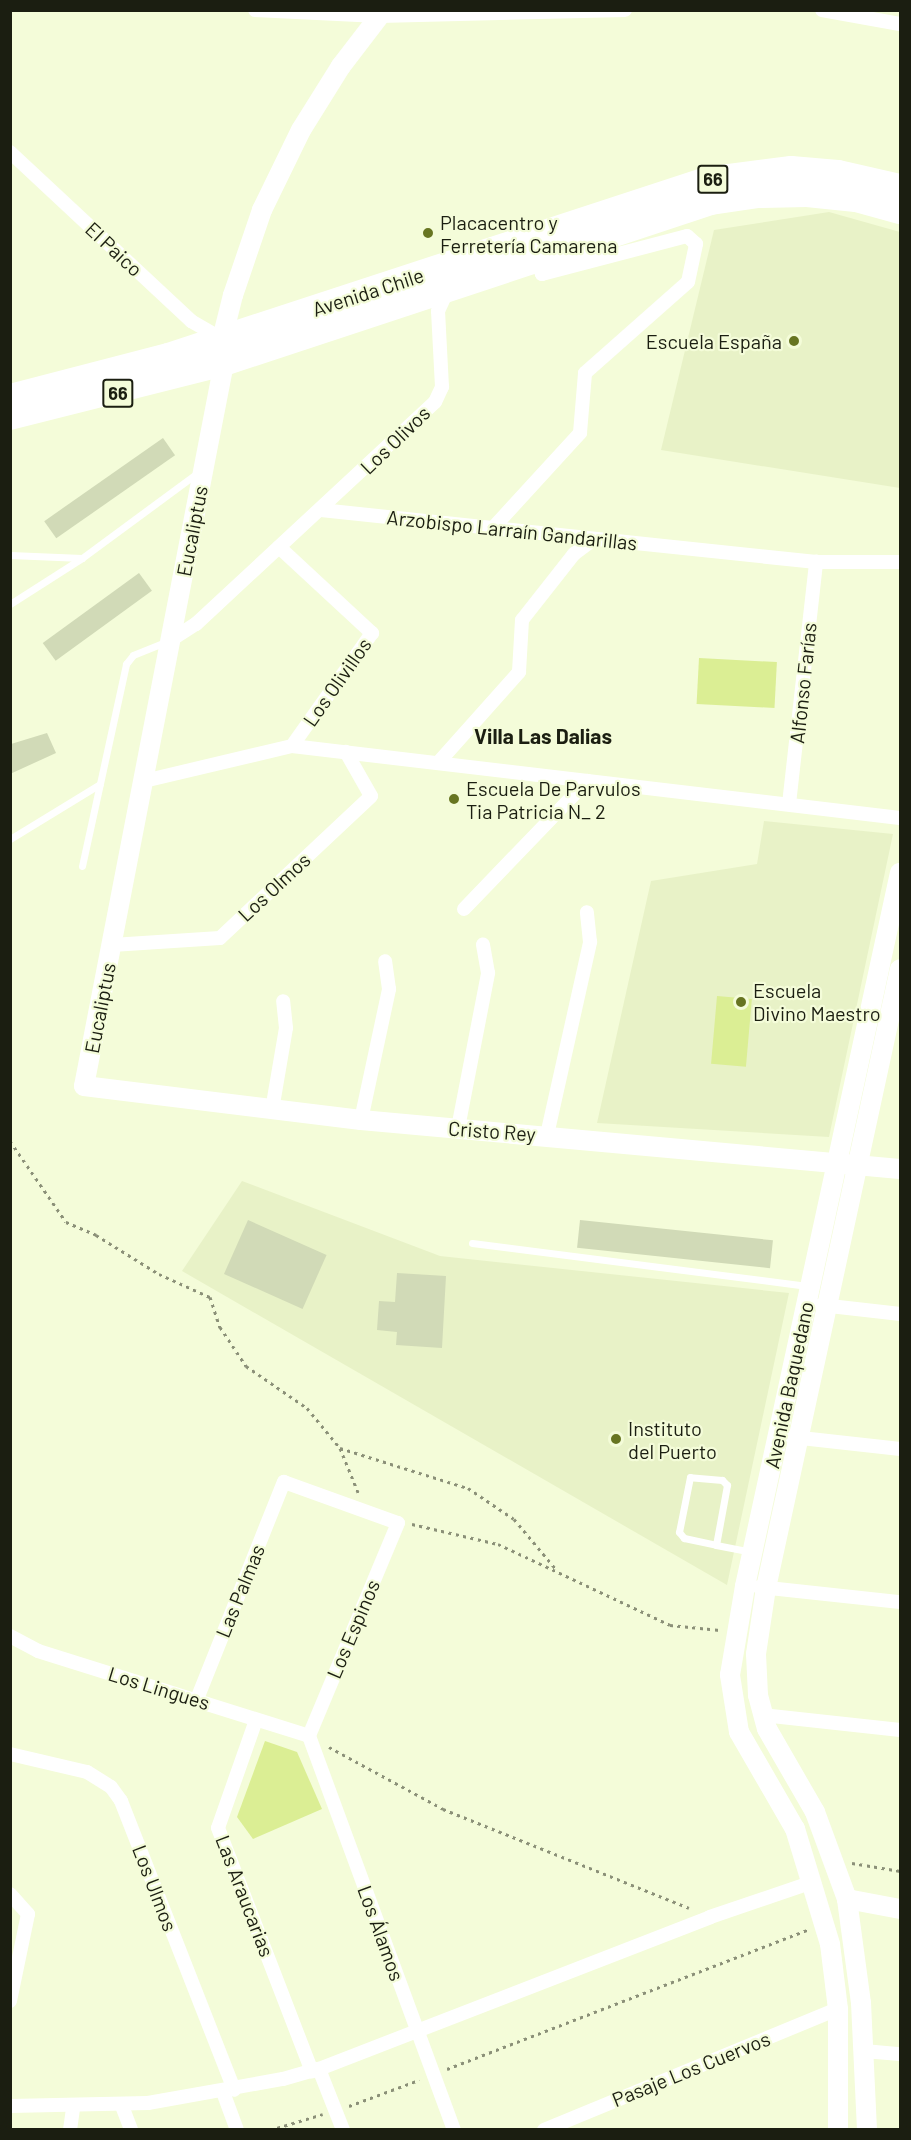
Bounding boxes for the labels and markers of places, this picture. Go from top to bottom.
place label: Placacentro y Ferretería Camarena [440,210,617,257]
marker: Placacentro y Ferretería Camarena [421,226,435,240]
place label: Escuela España [646,329,782,353]
marker: Escuela España [787,334,801,348]
place label: Escuela De Parvulos Tia Patricia N_ 2 [466,776,641,823]
marker: Escuela De Parvulos Tia Patricia N_ 2 [447,792,461,806]
place label: Escuela Divino Maestro [753,978,881,1025]
marker: Escuela Divino Maestro [734,995,748,1009]
place label: Instituto del Puerto [628,1416,717,1463]
marker: Instituto del Puerto [609,1432,623,1446]

